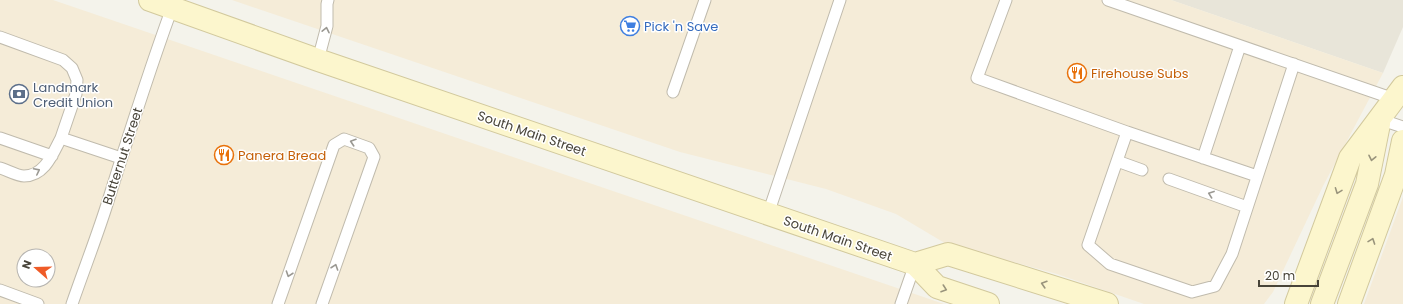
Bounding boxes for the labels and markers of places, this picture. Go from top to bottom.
supermarket icon: Pick 'n Save [619,15,641,37]
place label: Pick 'n Save [644,17,718,36]
restaurant icon: Firehouse Subs [1066,62,1088,84]
place label: Firehouse Subs [1091,64,1189,83]
place label: Landmark Credit Union [33,78,113,112]
bank icon: Landmark Credit Union [8,83,30,105]
restaurant icon: Panera Bread [213,144,235,166]
place label: Panera Bread [238,146,326,165]

